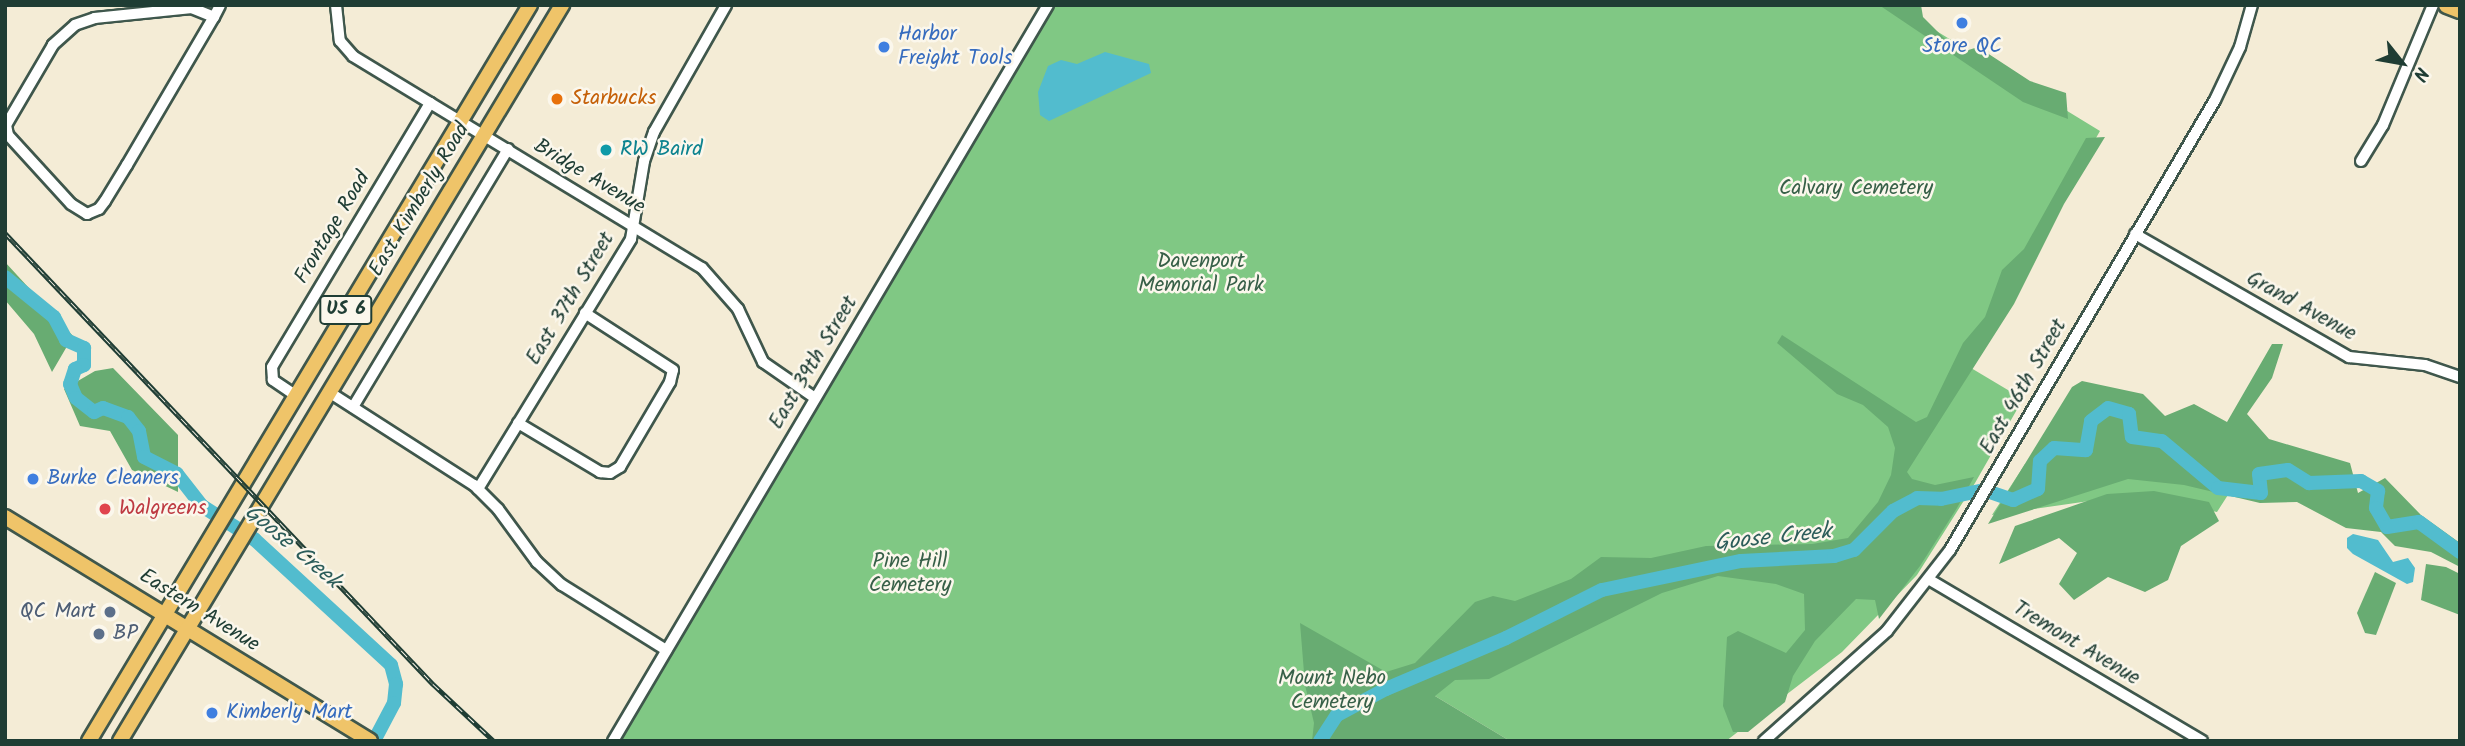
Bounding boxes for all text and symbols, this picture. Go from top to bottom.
marker: Store QC [1954,15,1970,31]
place label: Harbor Freight Tools [898,22,1013,72]
north arrow [2367,28,2437,98]
place label: Store QC [1922,34,2002,60]
marker: Harbor Freight Tools [876,39,892,55]
text: N [2404,61,2436,87]
place label: Starbucks [571,86,656,112]
marker: Starbucks [549,91,565,107]
street label: East Kimberly Road [364,119,476,281]
street label: Bridge Avenue [529,134,649,220]
place label: RW Baird [620,137,703,163]
marker: RW Baird [598,142,614,158]
street label: Frontage Road [290,167,376,289]
park label: Calvary Cemetery [1779,176,1933,202]
street label: East 37th Street [521,228,621,370]
park label: Davenport Memorial Park [1138,249,1264,299]
street label: Grand Avenue [2242,267,2360,347]
street label: East 39th Street [764,292,864,434]
road number: US 6 [318,294,374,326]
street label: East 46th Street [1975,315,2073,459]
place label: Burke Cleaners [47,466,179,492]
marker: Burke Cleaners [25,471,41,487]
place label: Walgreens [119,496,206,522]
water label: Goose Creek [238,499,346,595]
marker: Walgreens [97,501,113,517]
water label: Goose Creek [1713,518,1833,558]
park label: Pine Hill Cemetery [869,549,951,599]
street label: Eastern Avenue [134,564,264,658]
street label: Tremont Avenue [2008,596,2144,692]
place label: QC Mart [20,599,96,625]
marker: QC Mart [102,604,118,620]
place label: BP [113,621,138,647]
marker: BP [91,626,107,642]
park label: Mount Nebo Cemetery [1278,666,1386,716]
place label: Kimberly Mart [226,700,352,726]
marker: Kimberly Mart [204,705,220,721]

